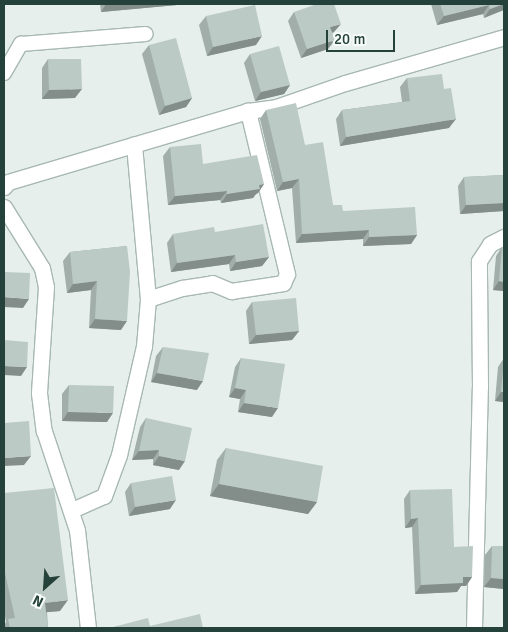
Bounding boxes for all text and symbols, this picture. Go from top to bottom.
scale bar [328,20,397,52]
text: 20 m [334,30,365,48]
north arrow [20,562,70,612]
text: N [30,591,46,611]

